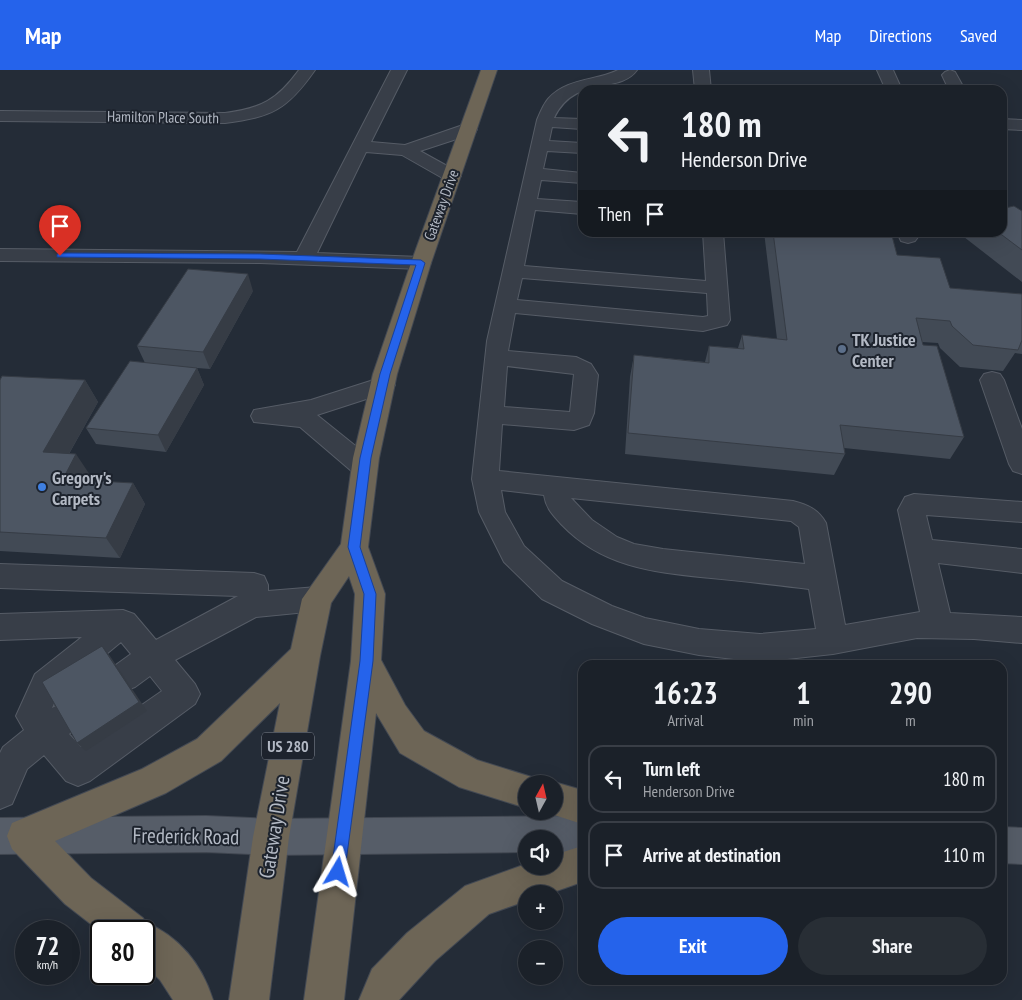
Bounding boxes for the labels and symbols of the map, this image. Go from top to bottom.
street label: Hamilton Place South [107,107,219,127]
street label: Gateway Drive [419,167,463,243]
pin [39,205,81,256]
place label: TK Justice Center [852,328,916,372]
marker: TK Justice Center [836,343,848,355]
place label: Gregory's Carpets [52,466,112,510]
marker: Gregory's Carpets [36,481,48,493]
road number: US 280 [262,732,314,759]
street label: Gateway Drive [253,774,295,880]
north arrow [518,775,562,820]
street label: Frederick Road [132,822,240,850]
position arrow [311,845,363,897]
speed limit sign: 80 [90,920,155,985]

